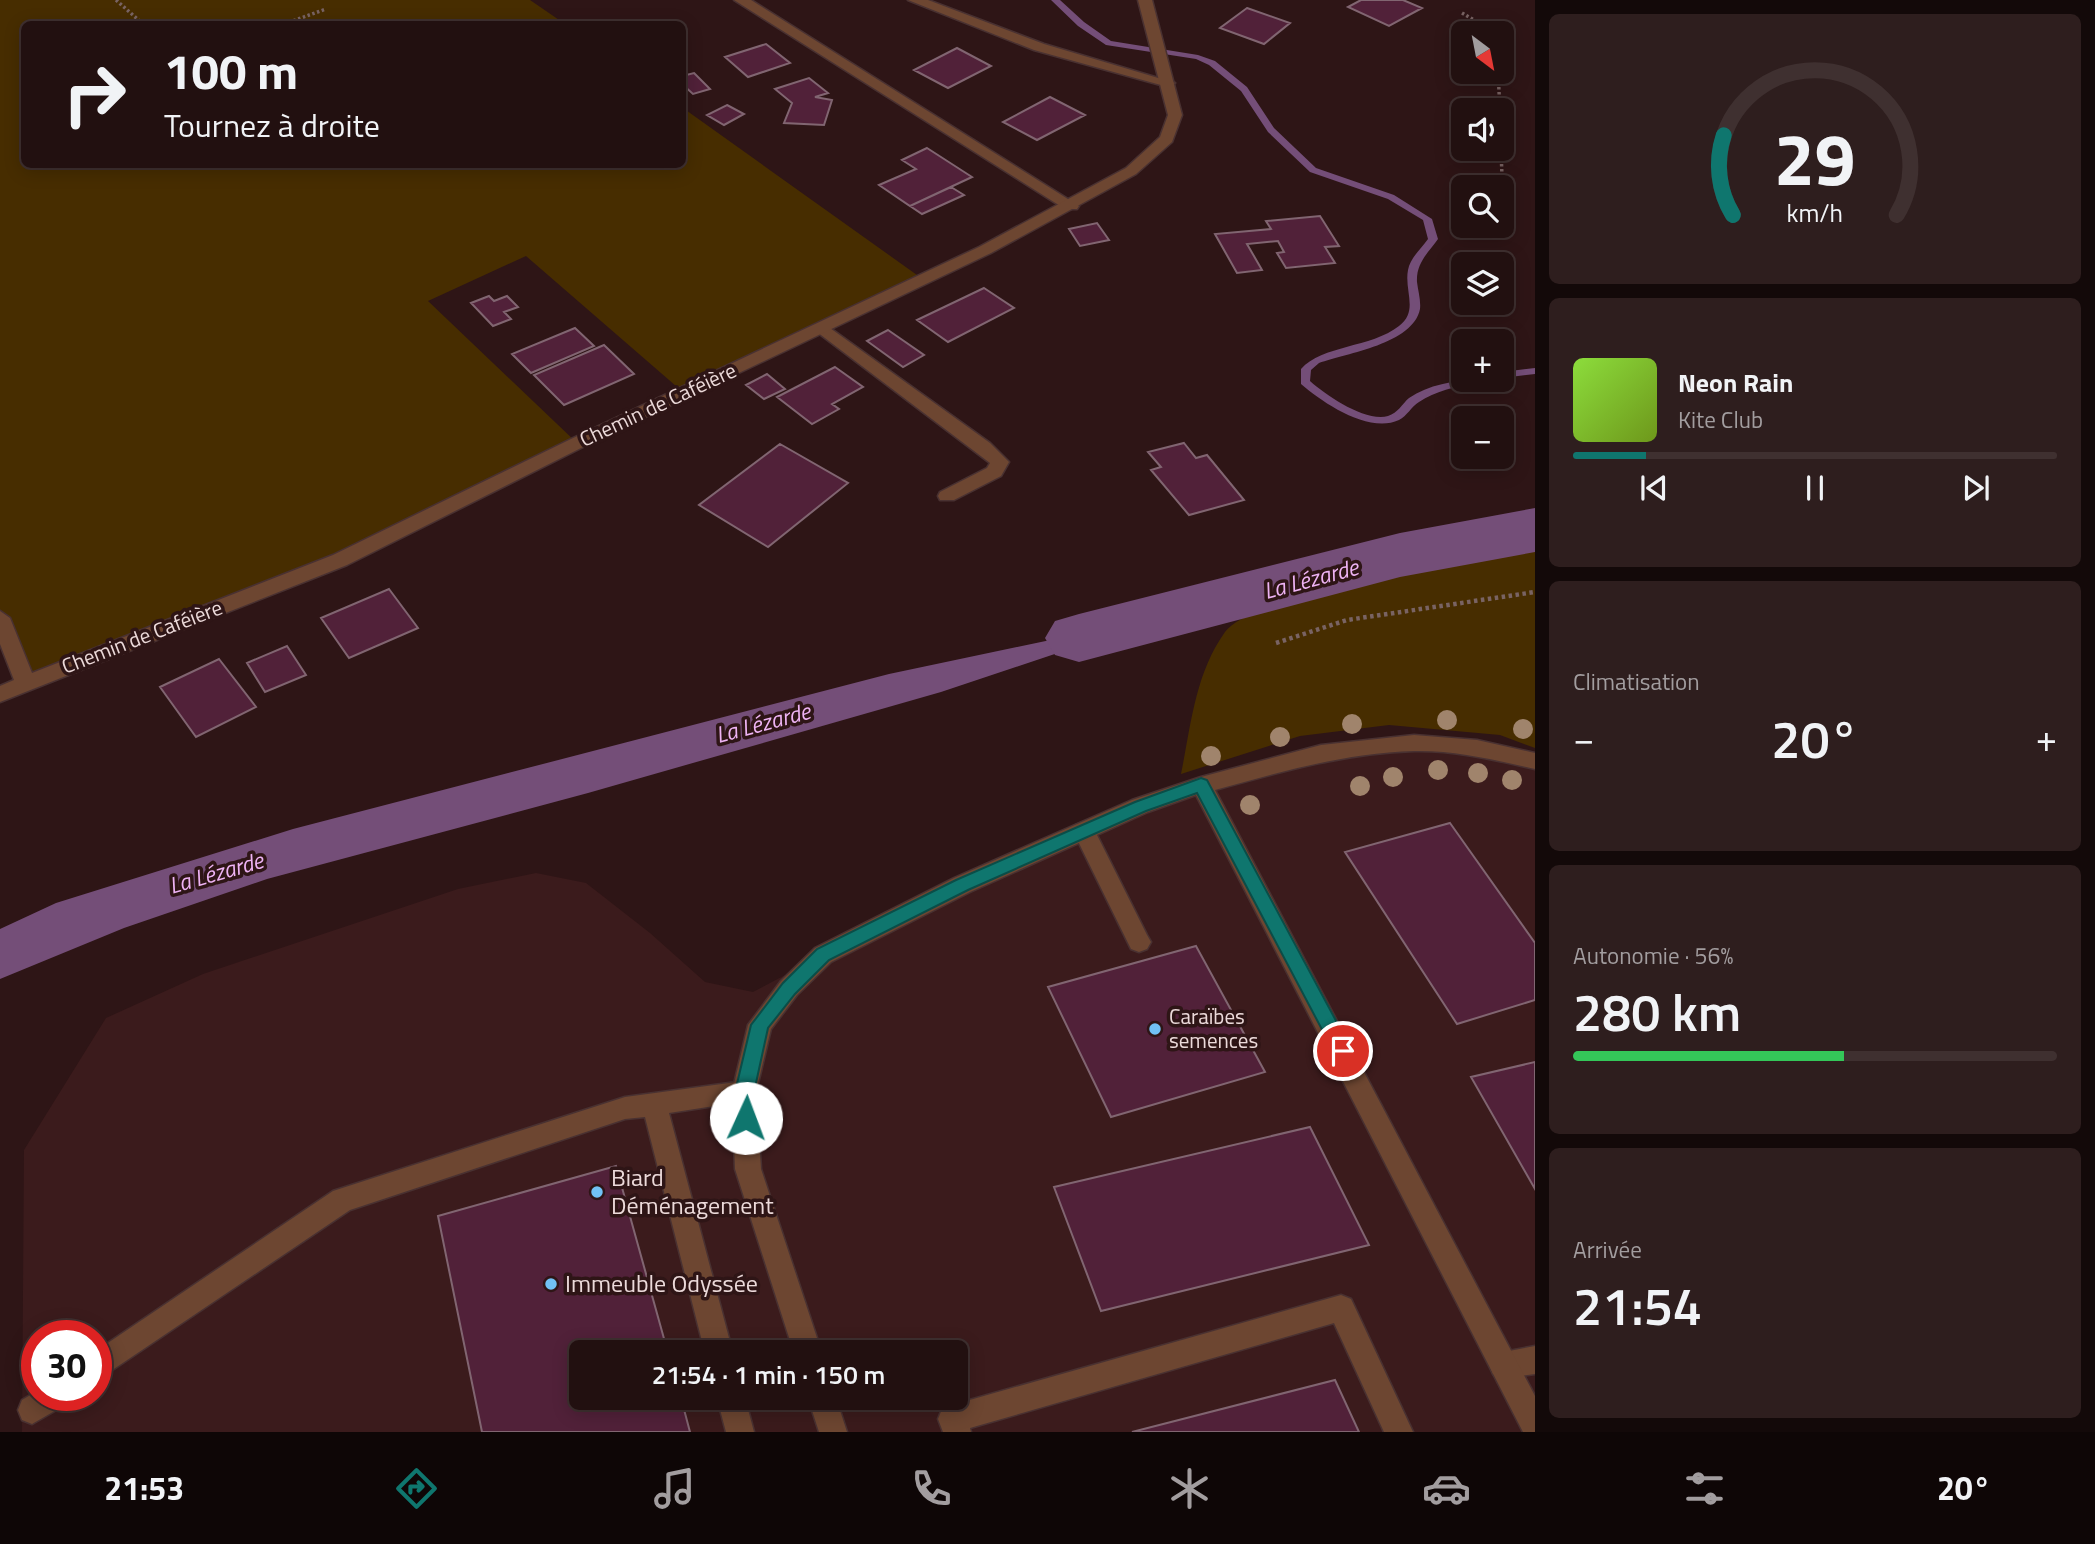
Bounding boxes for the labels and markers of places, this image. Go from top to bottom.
place label: Caraïbes semences [1169,1000,1258,1056]
marker: Caraïbes semences [1147,1021,1163,1037]
pin [1313,1021,1373,1081]
place label: Biard Déménagement [611,1159,774,1223]
marker: Biard Déménagement [589,1184,605,1200]
place label: Immeuble Odyssée [565,1265,758,1301]
marker: Immeuble Odyssée [543,1276,559,1292]

